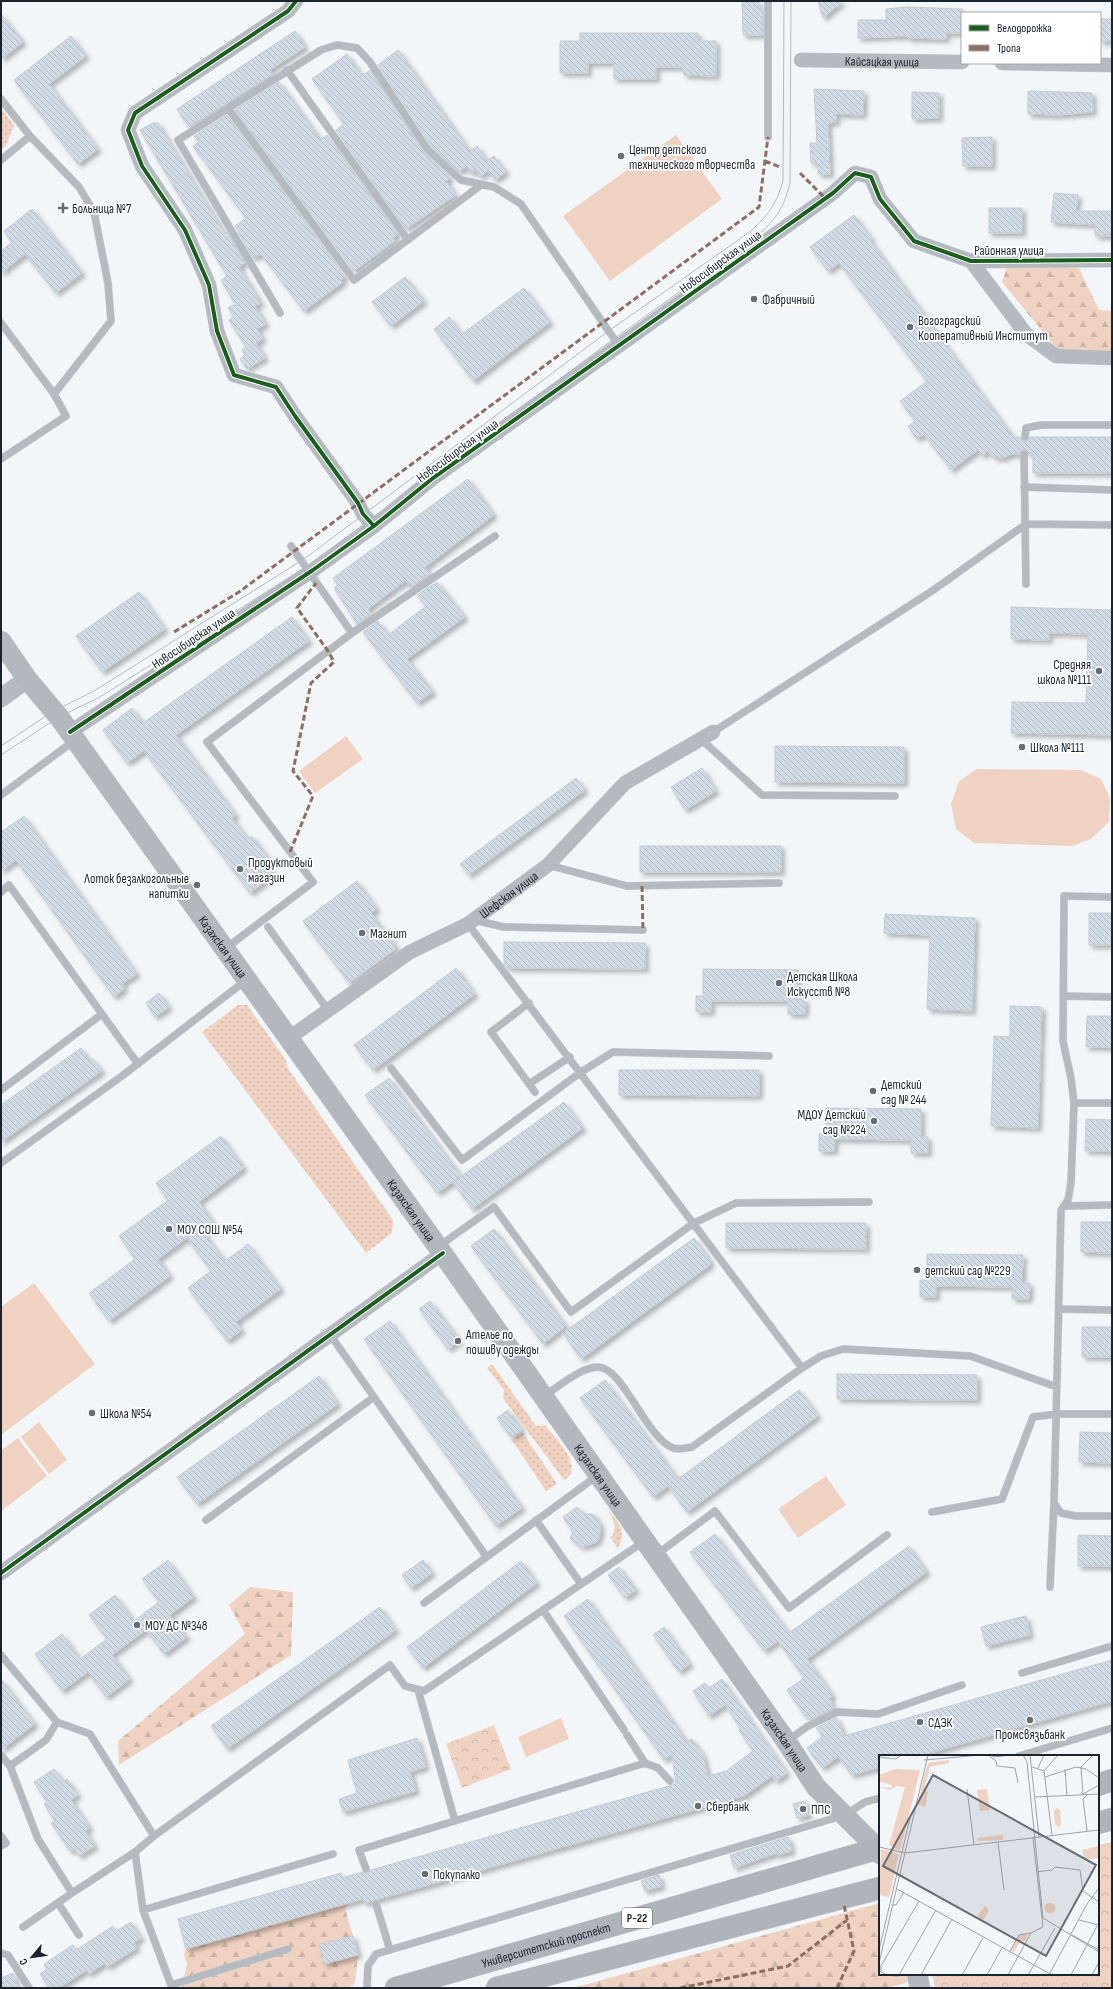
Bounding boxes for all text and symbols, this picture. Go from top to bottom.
legend [961,12,1101,64]
text: Велодорожка [997,21,1052,36]
text: Тропа [997,41,1021,56]
street label: Кайсацкая улица [845,54,919,70]
place label: Центр детского технического творчества [629,142,755,173]
marker: Центр детского технического творчества [616,151,626,161]
place label: Больница №7 [72,201,132,217]
marker: Больница №7 [57,202,69,214]
street label: Новосибирская улица [677,227,765,297]
street label: Районная улица [974,243,1044,259]
place label: Фабричный [762,292,815,308]
marker: Фабричный [749,294,759,304]
place label: Вогоградский Кооперативный Институт [918,313,1048,344]
marker: Вогоградский Кооперативный Институт [905,322,915,332]
street label: Новосибирская улица [414,416,502,486]
street label: Новосибирская улица [149,605,238,673]
place label: Средняя школа №111 [1037,657,1091,688]
marker: Средняя школа №111 [1094,666,1104,676]
place label: Школа №111 [1030,740,1085,756]
marker: Школа №111 [1017,742,1027,752]
place label: Продуктовый магазин [248,855,313,886]
marker: Продуктовый магазин [235,864,245,874]
street label: Шефская улица [477,868,541,922]
place label: Лоток безалкогольные напитки [83,871,189,902]
marker: Лоток безалкогольные напитки [192,880,202,890]
street label: Казахская улица [195,913,250,981]
place label: Магнит [370,926,407,942]
marker: Магнит [357,928,367,938]
place label: Детская Школа Искусств №8 [787,969,858,1000]
marker: Детская Школа Искусств №8 [774,978,784,988]
place label: Детский сад № 244 [881,1077,927,1108]
marker: Детский сад № 244 [868,1086,878,1096]
place label: МДОУ Детский сад №224 [797,1107,867,1138]
marker: МДОУ Детский сад №224 [869,1116,879,1126]
street label: Казахская улица [383,1176,439,1245]
place label: МОУ СОШ №54 [177,1222,243,1238]
marker: МОУ СОШ №54 [164,1224,174,1234]
place label: детский сад №229 [925,1263,1011,1279]
marker: детский сад №229 [912,1265,922,1275]
place label: Ателье по пошиву одежды [465,1327,539,1358]
marker: Ателье по пошиву одежды [453,1336,463,1346]
place label: Школа №54 [100,1406,152,1422]
marker: Школа №54 [87,1408,97,1418]
street label: Казахская улица [570,1441,625,1510]
place label: МОУ ДС №348 [145,1618,208,1634]
marker: МОУ ДС №348 [132,1620,142,1630]
street label: Казахская улица [757,1706,811,1775]
place label: СДЭК [928,1715,953,1731]
marker: Промсвязьбанк [1025,1715,1035,1725]
marker: СДЭК [915,1717,925,1727]
place label: Промсвязьбанк [995,1727,1065,1743]
inset map [879,1755,1099,1975]
place label: Сбербанк [706,1799,749,1815]
marker: Сбербанк [693,1801,703,1811]
place label: ППС [811,1802,831,1818]
marker: ППС [798,1804,808,1814]
place label: Покупалко [433,1867,480,1883]
marker: Покупалко [420,1869,430,1879]
road number: Р-22 [622,1908,652,1928]
street label: Университетский проспект [480,1919,612,1972]
north arrow [12,1937,52,1977]
text: С [16,1956,31,1967]

